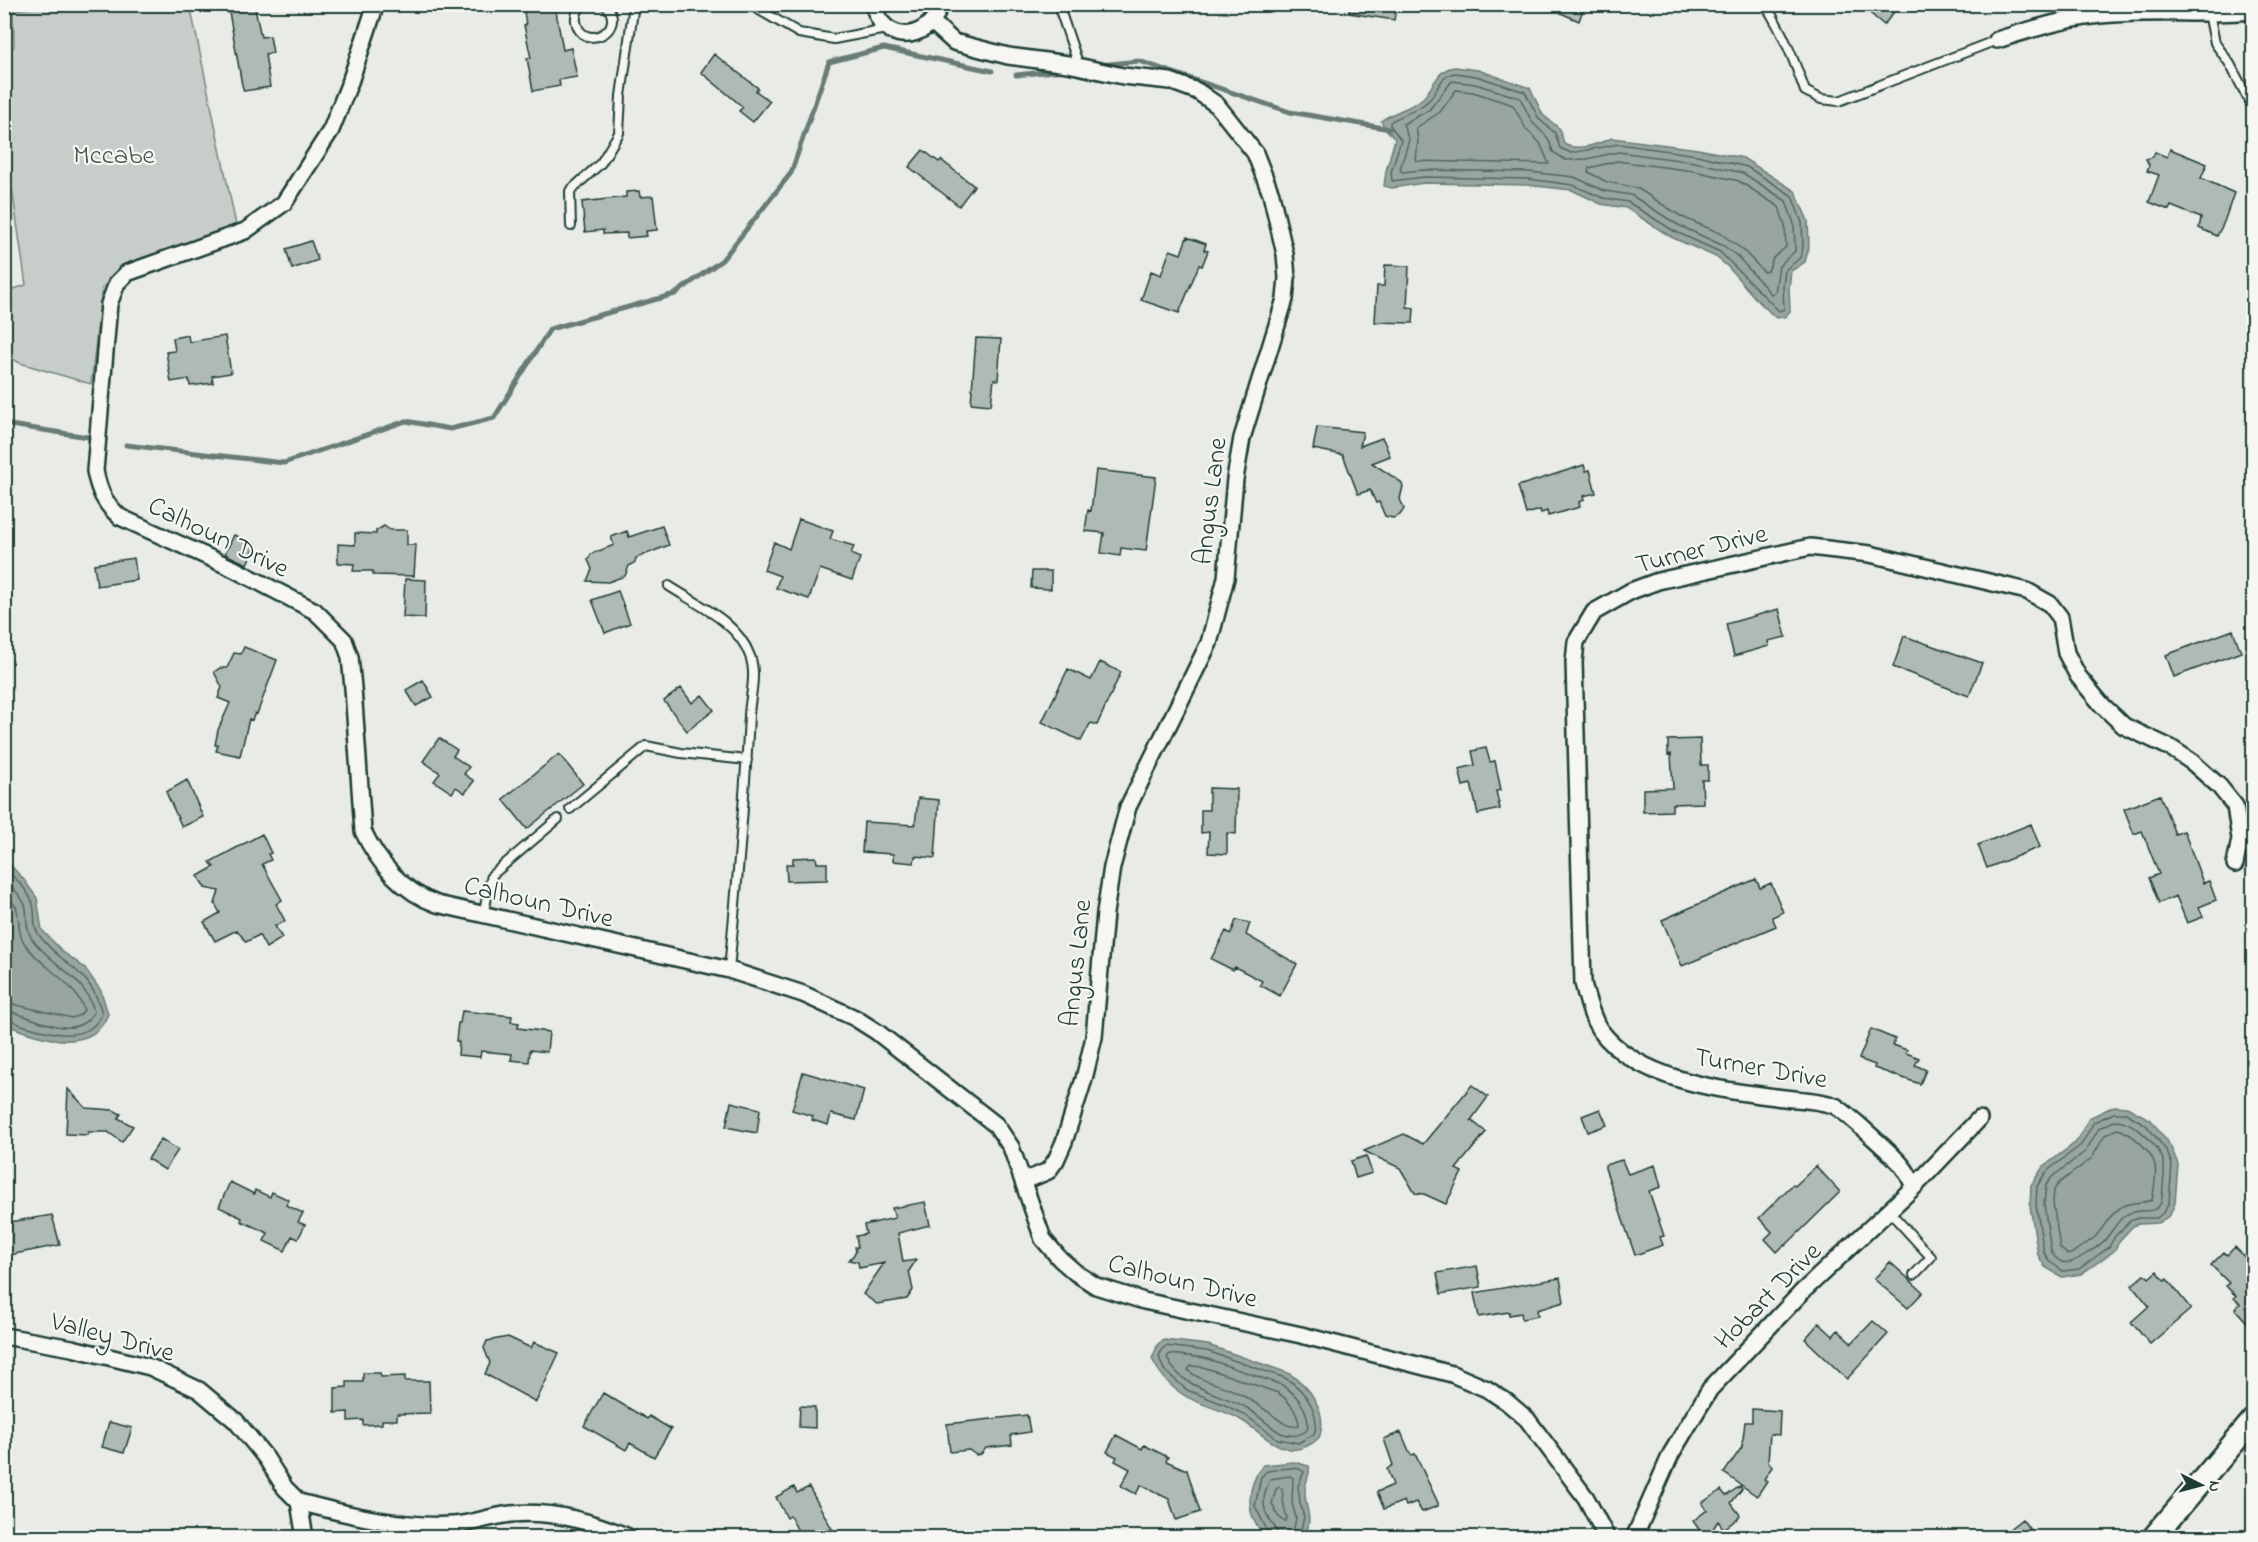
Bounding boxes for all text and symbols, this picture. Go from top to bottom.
park label: Mccabe [73,137,156,176]
street label: Angus Lane [1184,435,1239,567]
street label: Calhoun Drive [141,487,296,590]
street label: Turner Drive [1632,515,1772,586]
street label: Calhoun Drive [460,867,618,940]
street label: Angus Lane [1051,897,1104,1029]
street label: Turner Drive [1691,1039,1831,1100]
street label: Hobart Drive [1706,1233,1832,1359]
street label: Calhoun Drive [1104,1245,1262,1320]
street label: Valley Drive [45,1303,179,1374]
north arrow [2171,1455,2231,1515]
text: N [2201,1480,2226,1493]

